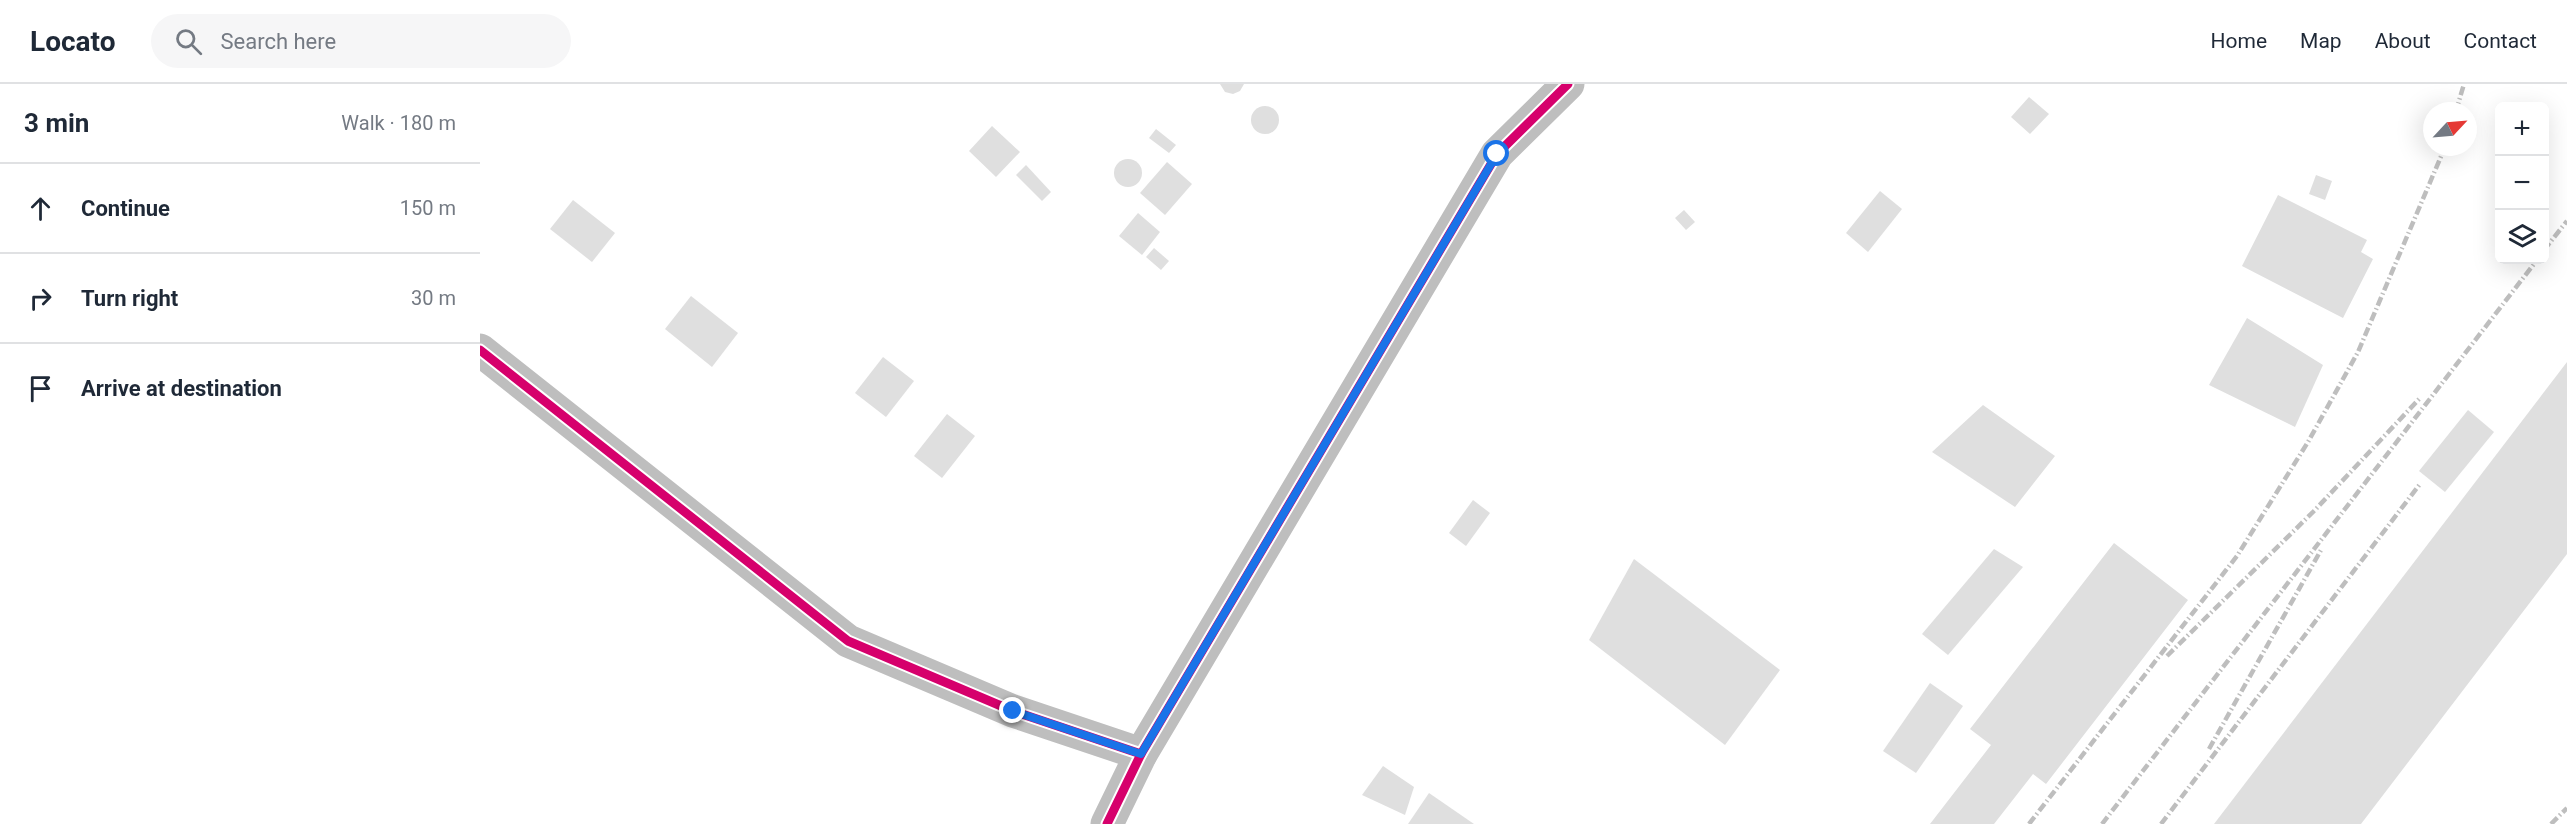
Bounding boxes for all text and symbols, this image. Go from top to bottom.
search box [151,14,571,68]
text: Locato [30,25,115,58]
icon: search [172,25,205,58]
text: Search here [220,29,336,54]
text: Home [2211,29,2267,53]
text: Map [2300,29,2342,53]
text: About [2375,29,2431,53]
text: Contact [2464,29,2537,53]
north arrow [2423,102,2477,156]
map controls [2495,102,2549,264]
button: + [2495,102,2549,156]
text: 3 min [24,108,89,138]
text: Walk · 180 m [341,111,456,135]
route start [1483,140,1509,166]
button: − [2495,156,2549,210]
icon: ahead [24,192,57,225]
text: Continue [81,196,170,221]
text: 150 m [400,196,456,220]
button: layers [2495,210,2549,264]
icon: right [24,282,57,315]
text: Turn right [81,286,178,311]
text: 30 m [411,286,456,310]
icon: arrive [24,372,57,405]
text: Arrive at destination [81,376,282,401]
route end [999,697,1025,723]

